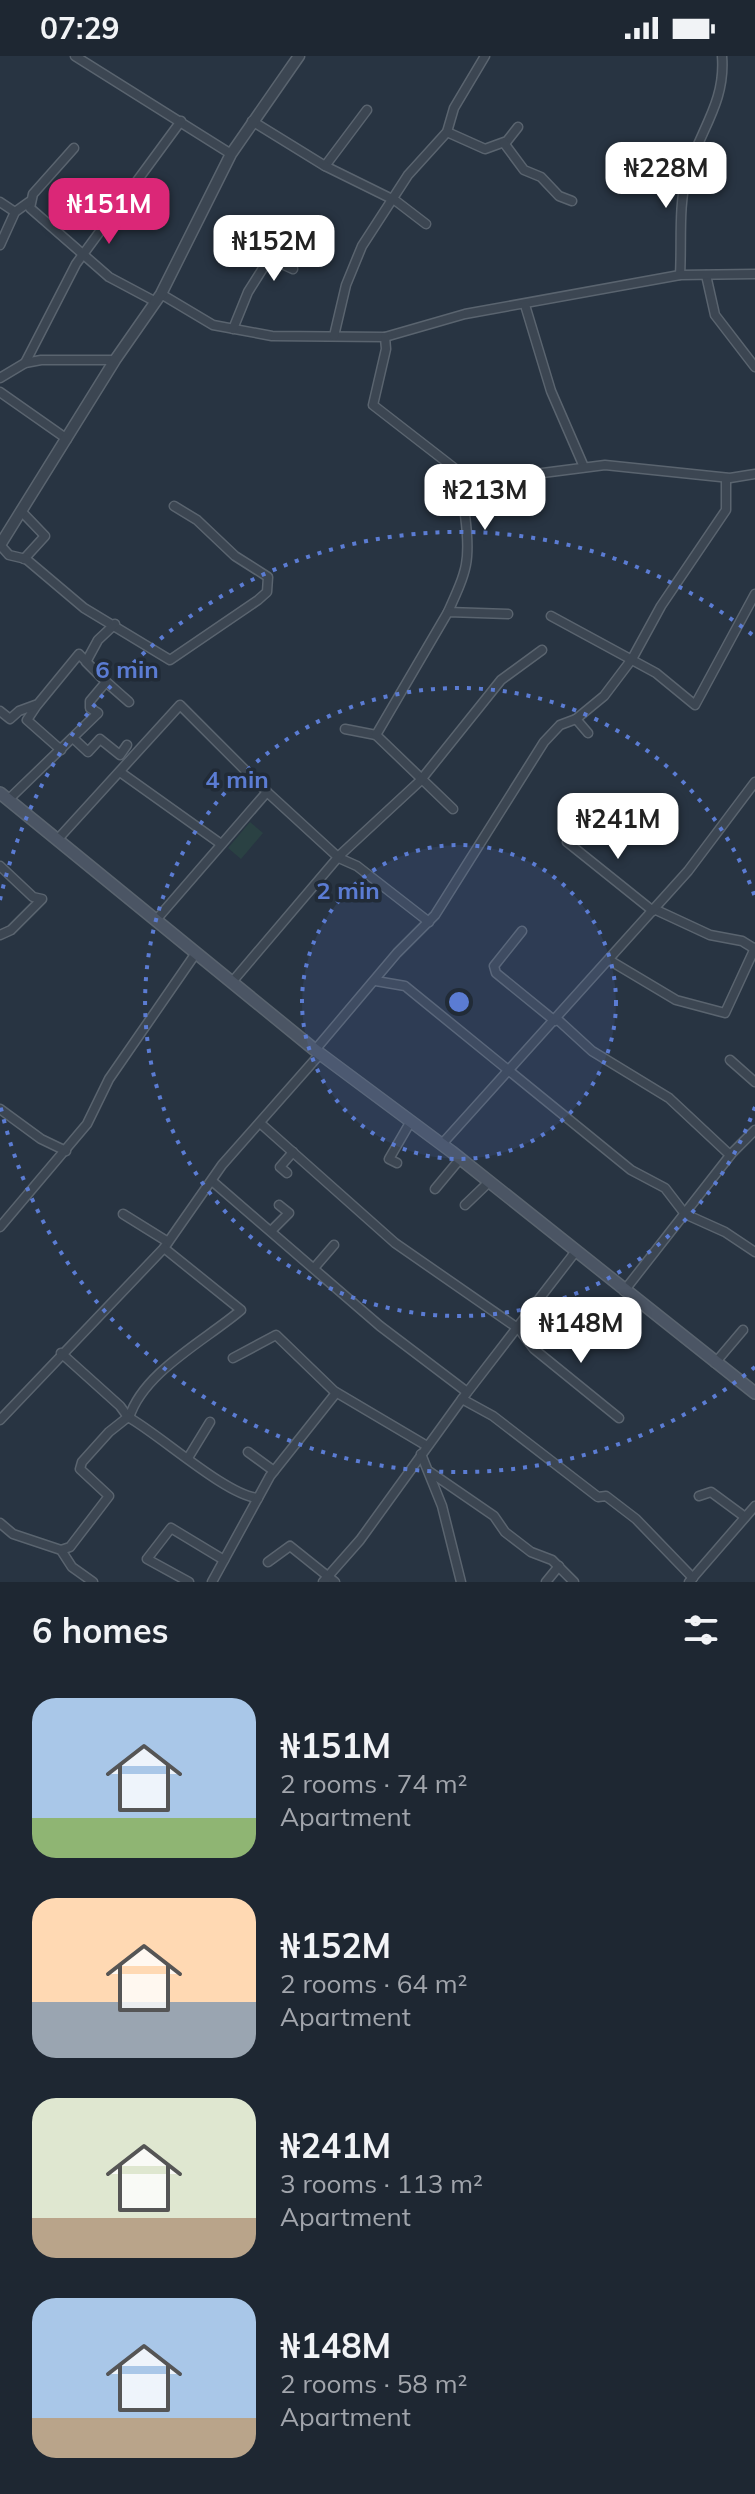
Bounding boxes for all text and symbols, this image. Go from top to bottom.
text: 07:29 [40,9,119,47]
pin: ₦228M [610,142,722,210]
text: ₦228M [623,151,709,184]
pin: ₦151M [53,178,165,246]
text: ₦151M [66,187,152,220]
pin: ₦152M [218,215,330,283]
text: ₦152M [231,224,317,257]
pin: ₦213M [429,464,541,532]
text: ₦213M [442,473,528,506]
text: 6 min [95,654,159,684]
text: 4 min [205,764,269,794]
pin: ₦241M [562,793,674,861]
text: ₦241M [575,802,661,835]
text: 2 min [316,875,380,905]
centre of rings [445,988,473,1016]
pin: ₦148M [525,1297,637,1365]
text: ₦148M [538,1306,624,1339]
icon: filters [679,1608,723,1652]
text: 6 homes [32,1609,169,1652]
text: ₦151M [280,1724,391,1767]
icon: home [96,1730,192,1826]
text: 2 rooms · 74 m² [280,1767,467,1800]
text: Apartment [280,1800,411,1833]
text: ₦152M [280,1924,391,1967]
icon: home [96,1930,192,2026]
text: 2 rooms · 64 m² [280,1967,467,2000]
text: Apartment [280,2000,411,2033]
text: ₦241M [280,2124,391,2167]
icon: home [96,2130,192,2226]
text: 3 rooms · 113 m² [280,2167,483,2200]
text: Apartment [280,2200,411,2233]
text: ₦148M [280,2324,391,2367]
icon: home [96,2330,192,2426]
text: 2 rooms · 58 m² [280,2367,467,2400]
text: Apartment [280,2400,411,2433]

